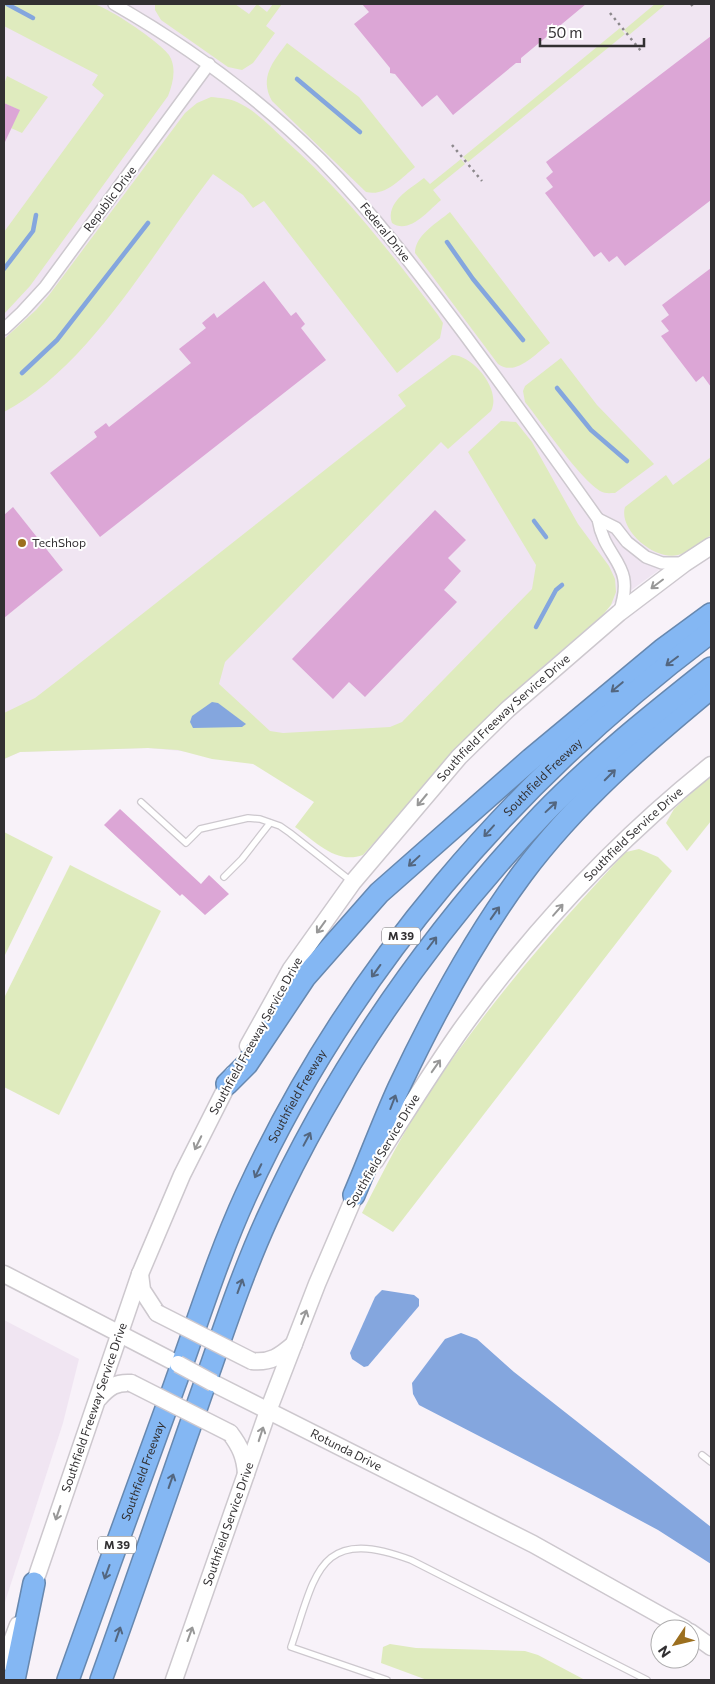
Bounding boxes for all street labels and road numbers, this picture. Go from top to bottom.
street label: Republic Drive [80,163,138,234]
street label: Federal Drive [358,199,414,264]
street label: Southfield Freeway Service Drive [434,652,572,786]
street label: Southfield Freeway [501,735,585,819]
street label: Southfield Service Drive [580,784,685,883]
road number: M 39 [382,928,420,944]
street label: Southfield Freeway Service Drive [207,955,305,1117]
street label: Southfield Freeway [266,1048,330,1146]
street label: Southfield Service Drive [343,1091,422,1210]
street label: Southfield Freeway Service Drive [58,1321,129,1494]
street label: Southfield Freeway [118,1419,167,1523]
street label: Rotunda Drive [309,1425,384,1473]
street label: Southfield Service Drive [199,1460,256,1588]
road number: M 39 [98,1536,136,1554]

